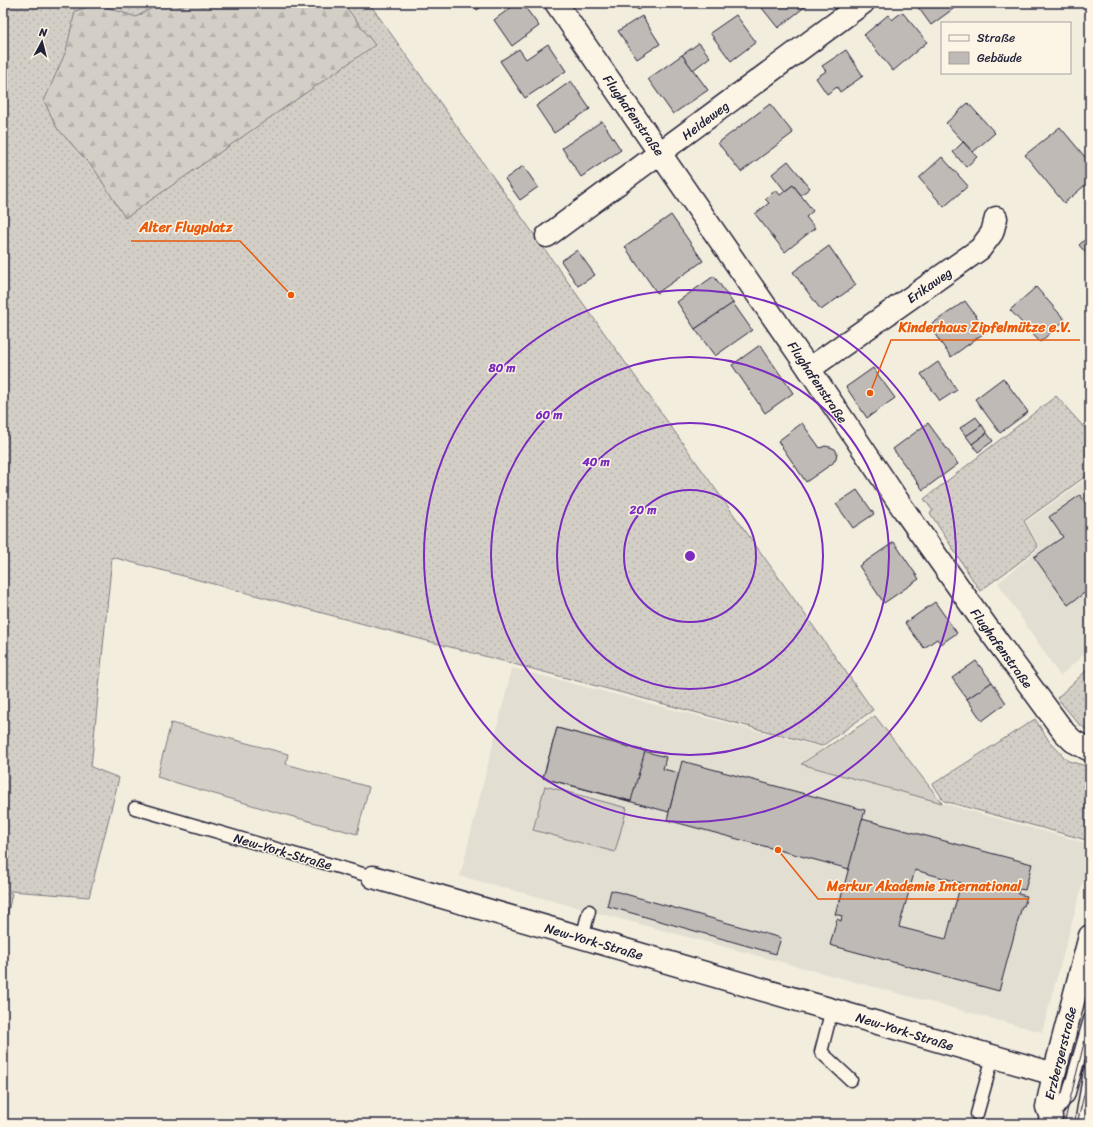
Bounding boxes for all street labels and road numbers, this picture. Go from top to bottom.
street label: Flughafenstraße [597,70,670,161]
street label: Heideweg [676,94,734,146]
street label: Erikaweg [902,261,957,310]
street label: Flughafenstraße [781,336,854,428]
street label: Flughafenstraße [964,603,1039,694]
street label: New-York-Straße [231,826,335,877]
street label: New-York-Straße [542,916,646,967]
street label: Erzbergerstraße [1038,1004,1083,1102]
street label: New-York-Straße [853,1006,957,1057]

